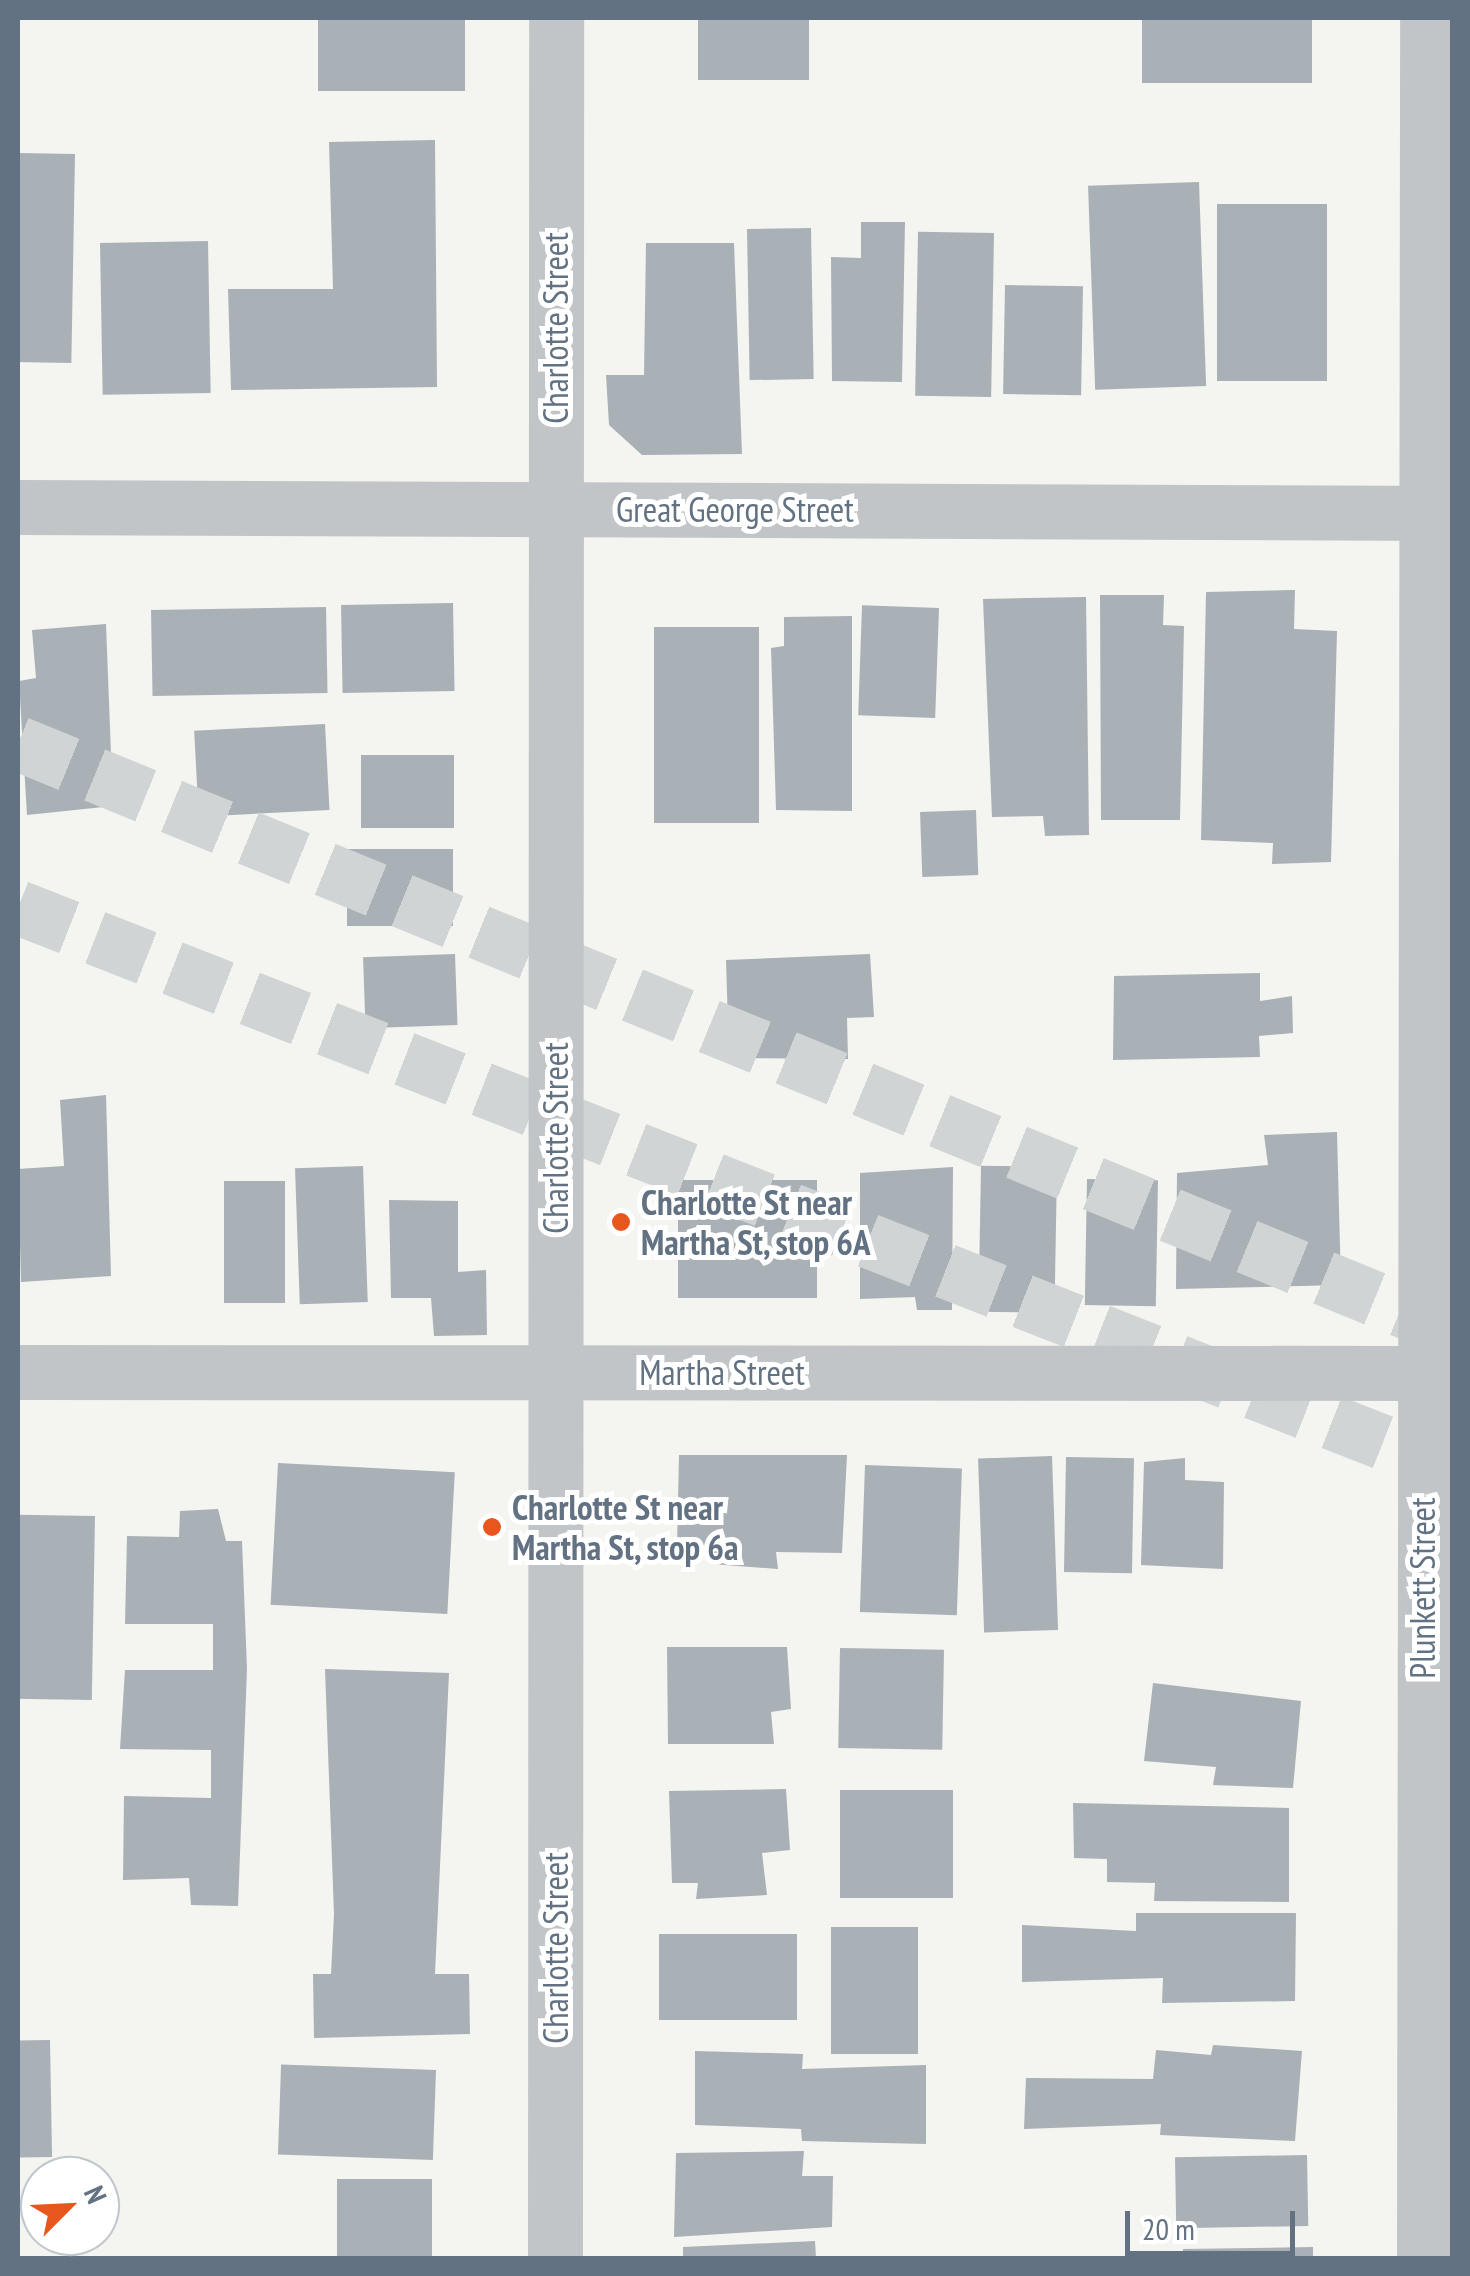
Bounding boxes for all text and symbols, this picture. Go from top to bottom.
street label: Charlotte Street [534,232,576,424]
street label: Great George Street [616,488,854,530]
street label: Charlotte Street [534,1042,576,1234]
place label: Charlotte St near Martha St, stop 6A [641,1181,873,1263]
marker: Charlotte St near Martha St, stop 6A [610,1211,632,1233]
street label: Martha Street [639,1351,805,1393]
place label: Charlotte St near Martha St, stop 6a [512,1486,741,1568]
street label: Plunkett Street [1401,1497,1443,1679]
marker: Charlotte St near Martha St, stop 6a [481,1516,503,1538]
street label: Charlotte Street [534,1852,576,2044]
north arrow [20,2156,120,2256]
text: N [76,2180,116,2209]
scale bar [1130,2191,1300,2253]
text: 20 m [1142,2209,1195,2248]

